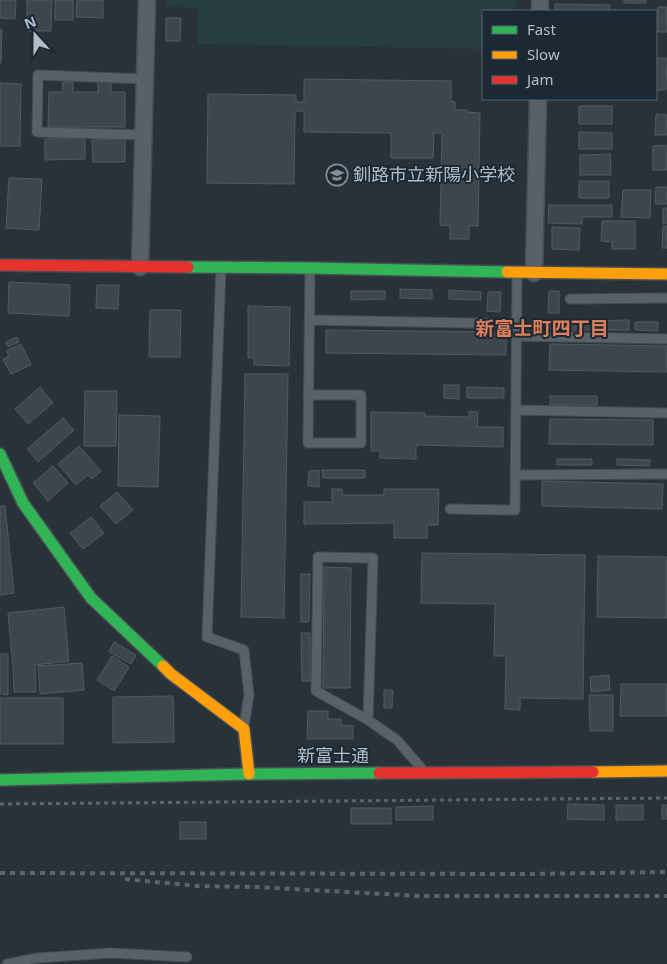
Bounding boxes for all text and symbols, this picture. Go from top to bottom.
north arrow [10,10,60,60]
legend [482,10,657,100]
text: N [21,11,39,33]
text: Fast [527,19,556,39]
text: Slow [527,44,560,64]
text: Jam [525,69,554,89]
place label: 釧路市立新陽小学校 [353,162,515,186]
school or university icon: 釧路市立新陽小学校 [325,163,349,187]
district label: 新富士町四丁目 [475,315,609,341]
street label: 新富士通 [297,743,369,767]

